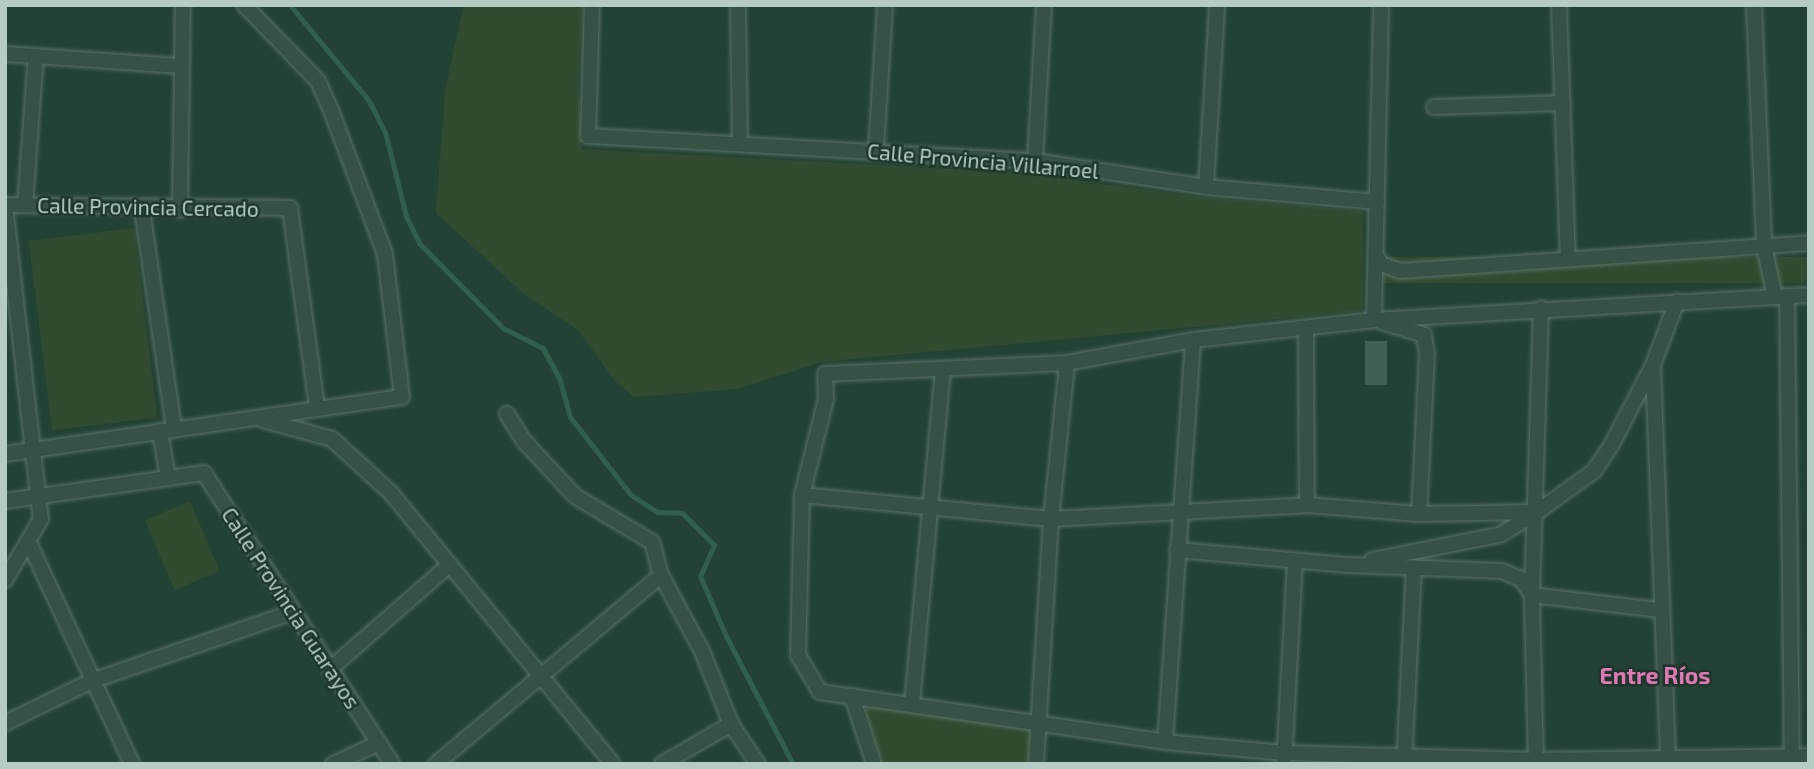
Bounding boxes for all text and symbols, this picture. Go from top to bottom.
street label: Calle Provincia Villarroel [866,138,1100,184]
street label: Calle Provincia Cercado [37,192,259,222]
street label: Calle Provincia Guarayos [217,503,365,713]
district label: Entre Ríos [1599,661,1711,689]

